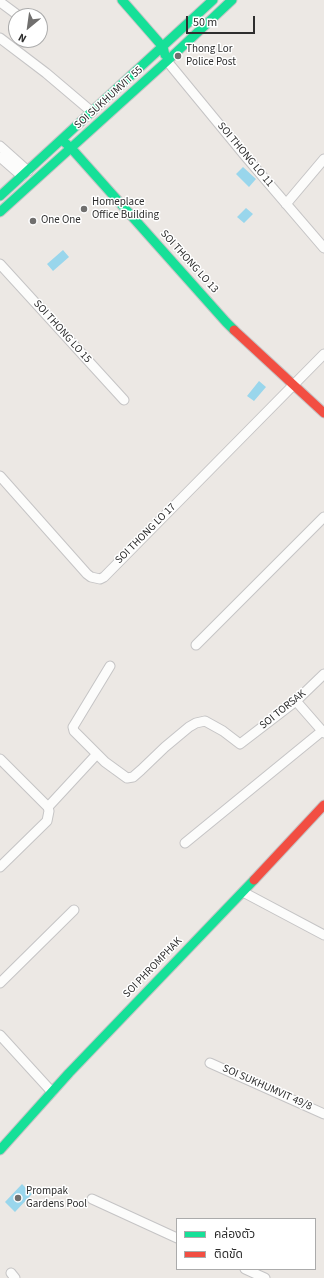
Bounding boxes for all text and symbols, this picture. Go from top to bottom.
north arrow [8,8,48,48]
scale bar [188,8,257,34]
text: 50 m [193,14,217,31]
text: N [16,30,29,46]
place label: Thong Lor Police Post [186,43,236,69]
marker: Thong Lor Police Post [173,51,183,61]
street label: SOI SUKHUMVIT 55 [72,64,146,132]
street label: SOI THONG LO 11 [214,120,276,190]
place label: Homeplace Office Building [92,196,159,222]
marker: Homeplace Office Building [79,204,89,214]
place label: One One [41,214,81,228]
marker: One One [28,216,38,226]
street label: SOI THONG LO 13 [157,228,221,296]
street label: SOI THONG LO 15 [30,298,94,366]
street label: SOI THONG LO 17 [113,501,179,567]
street label: SOI TORSAK [257,687,309,733]
street label: SOI PHROMPHAK [121,935,185,1001]
street label: SOI SUKHUMVIT 49/8 [220,1062,314,1114]
place label: Prompak Gardens Pool [26,1185,87,1211]
marker: Prompak Gardens Pool [13,1193,23,1203]
legend [176,1218,316,1270]
text: คล่องตัว [214,1226,255,1243]
text: ติดขัด [214,1246,243,1263]

